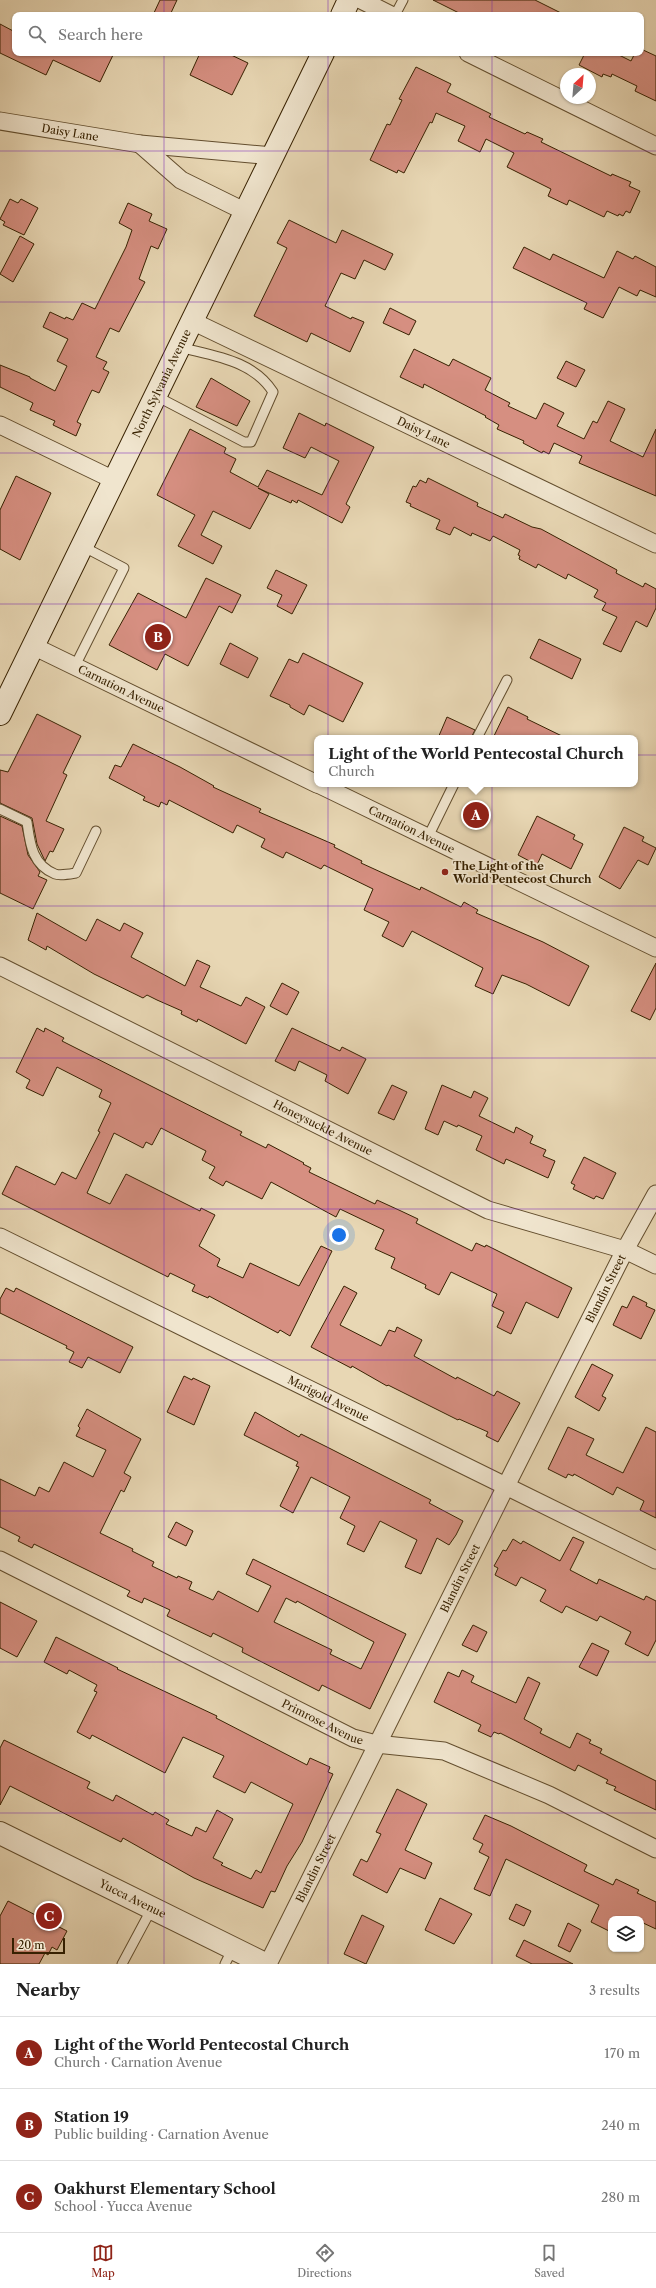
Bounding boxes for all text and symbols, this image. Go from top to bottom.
search box [12,12,644,56]
icon: search [26,23,48,45]
text: Search here [58,25,143,44]
north arrow [560,68,596,104]
street label: Daisy Lane [40,121,100,144]
street label: North Sylvania Avenue [129,327,194,440]
street label: Daisy Lane [395,414,453,451]
pin: B [145,622,171,652]
street label: Carnation Avenue [76,662,167,716]
popup [314,735,638,787]
text: Light of the World Pentecostal Church [328,744,624,763]
text: Church [328,763,375,779]
pin: A [463,800,489,830]
street label: Carnation Avenue [366,803,457,856]
place label: The Light of the World Pentecost Church [452,859,592,886]
marker: The Light of the World Pentecost Church [440,867,450,877]
street label: Honeysuckle Avenue [271,1097,375,1158]
your location [329,1225,349,1245]
street label: Blandin Street [582,1252,629,1325]
street label: Marigold Avenue [285,1373,371,1425]
street label: Blandin Street [437,1542,483,1615]
street label: Primrose Avenue [279,1696,365,1747]
street label: Blandin Street [293,1832,339,1905]
street label: Yucca Avenue [96,1876,168,1921]
pin: C [36,1901,62,1931]
map controls [608,1916,644,1952]
button: layers [608,1916,644,1952]
scale bar [12,1936,65,1955]
text: 20 m [18,1938,44,1952]
text: Nearby [16,1980,80,2000]
text: 3 results [589,1982,640,1998]
text: Light of the World Pentecostal Church [54,2035,349,2054]
text: A [24,2045,34,2061]
text: 170 m [604,2045,640,2061]
text: Church · Carnation Avenue [54,2054,222,2070]
text: Station 19 [54,2107,129,2126]
text: B [24,2117,34,2133]
text: 240 m [601,2117,640,2133]
text: Public building · Carnation Avenue [54,2126,269,2142]
text: Oakhurst Elementary School [54,2179,276,2198]
text: C [24,2189,34,2205]
text: 280 m [601,2189,640,2205]
text: School · Yucca Avenue [54,2198,192,2214]
tab: Map [91,2242,115,2280]
tab: Directions [297,2242,352,2280]
tab: Saved [534,2242,565,2280]

